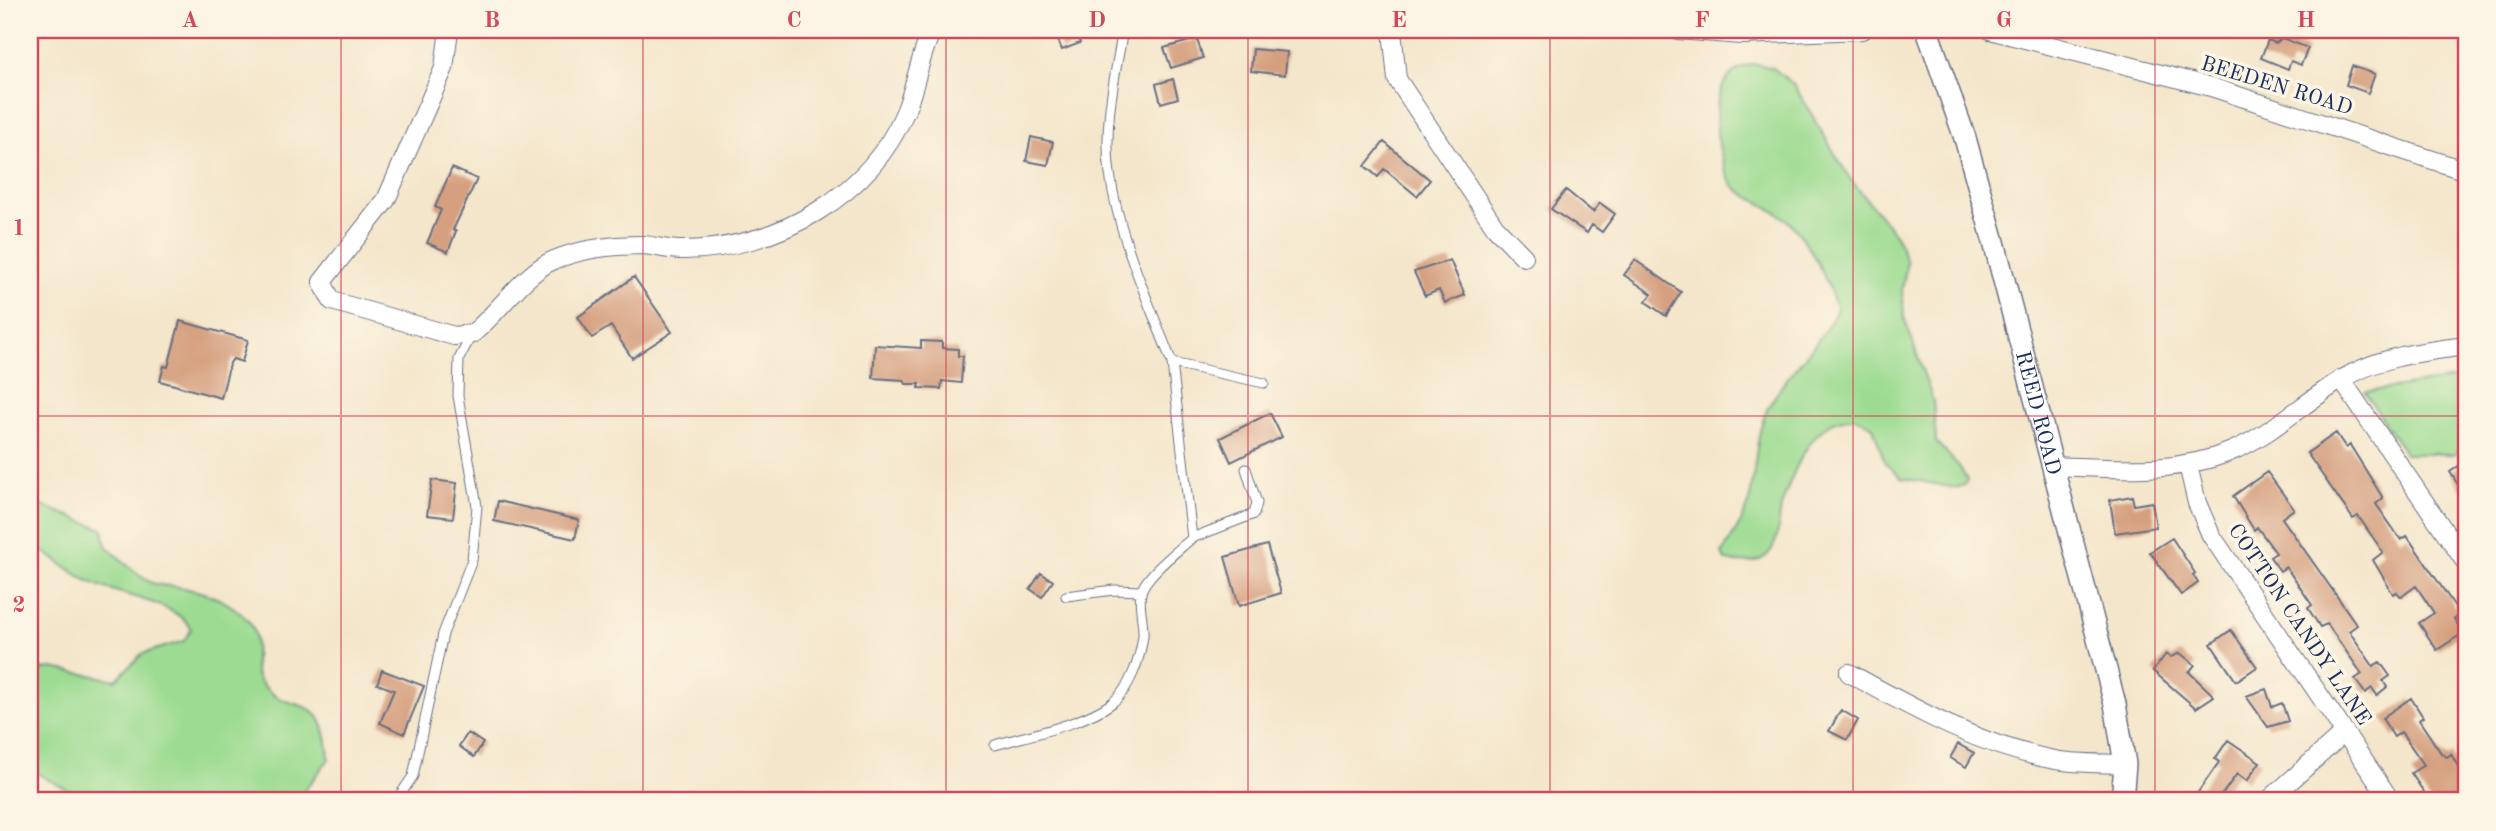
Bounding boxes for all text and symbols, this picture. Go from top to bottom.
text: A [181,9,199,32]
text: B [484,9,500,32]
text: C [786,9,802,32]
text: D [1088,9,1106,32]
text: E [1391,9,1407,32]
text: F [1694,9,1710,32]
text: G [1996,9,2012,32]
text: H [2297,9,2315,32]
street label: BEEDEN ROAD [2198,53,2355,119]
text: 1 [12,217,26,240]
street label: REED ROAD [2011,349,2064,477]
street label: COTTON CANDY LANE [2224,520,2374,729]
text: 2 [12,594,26,617]

